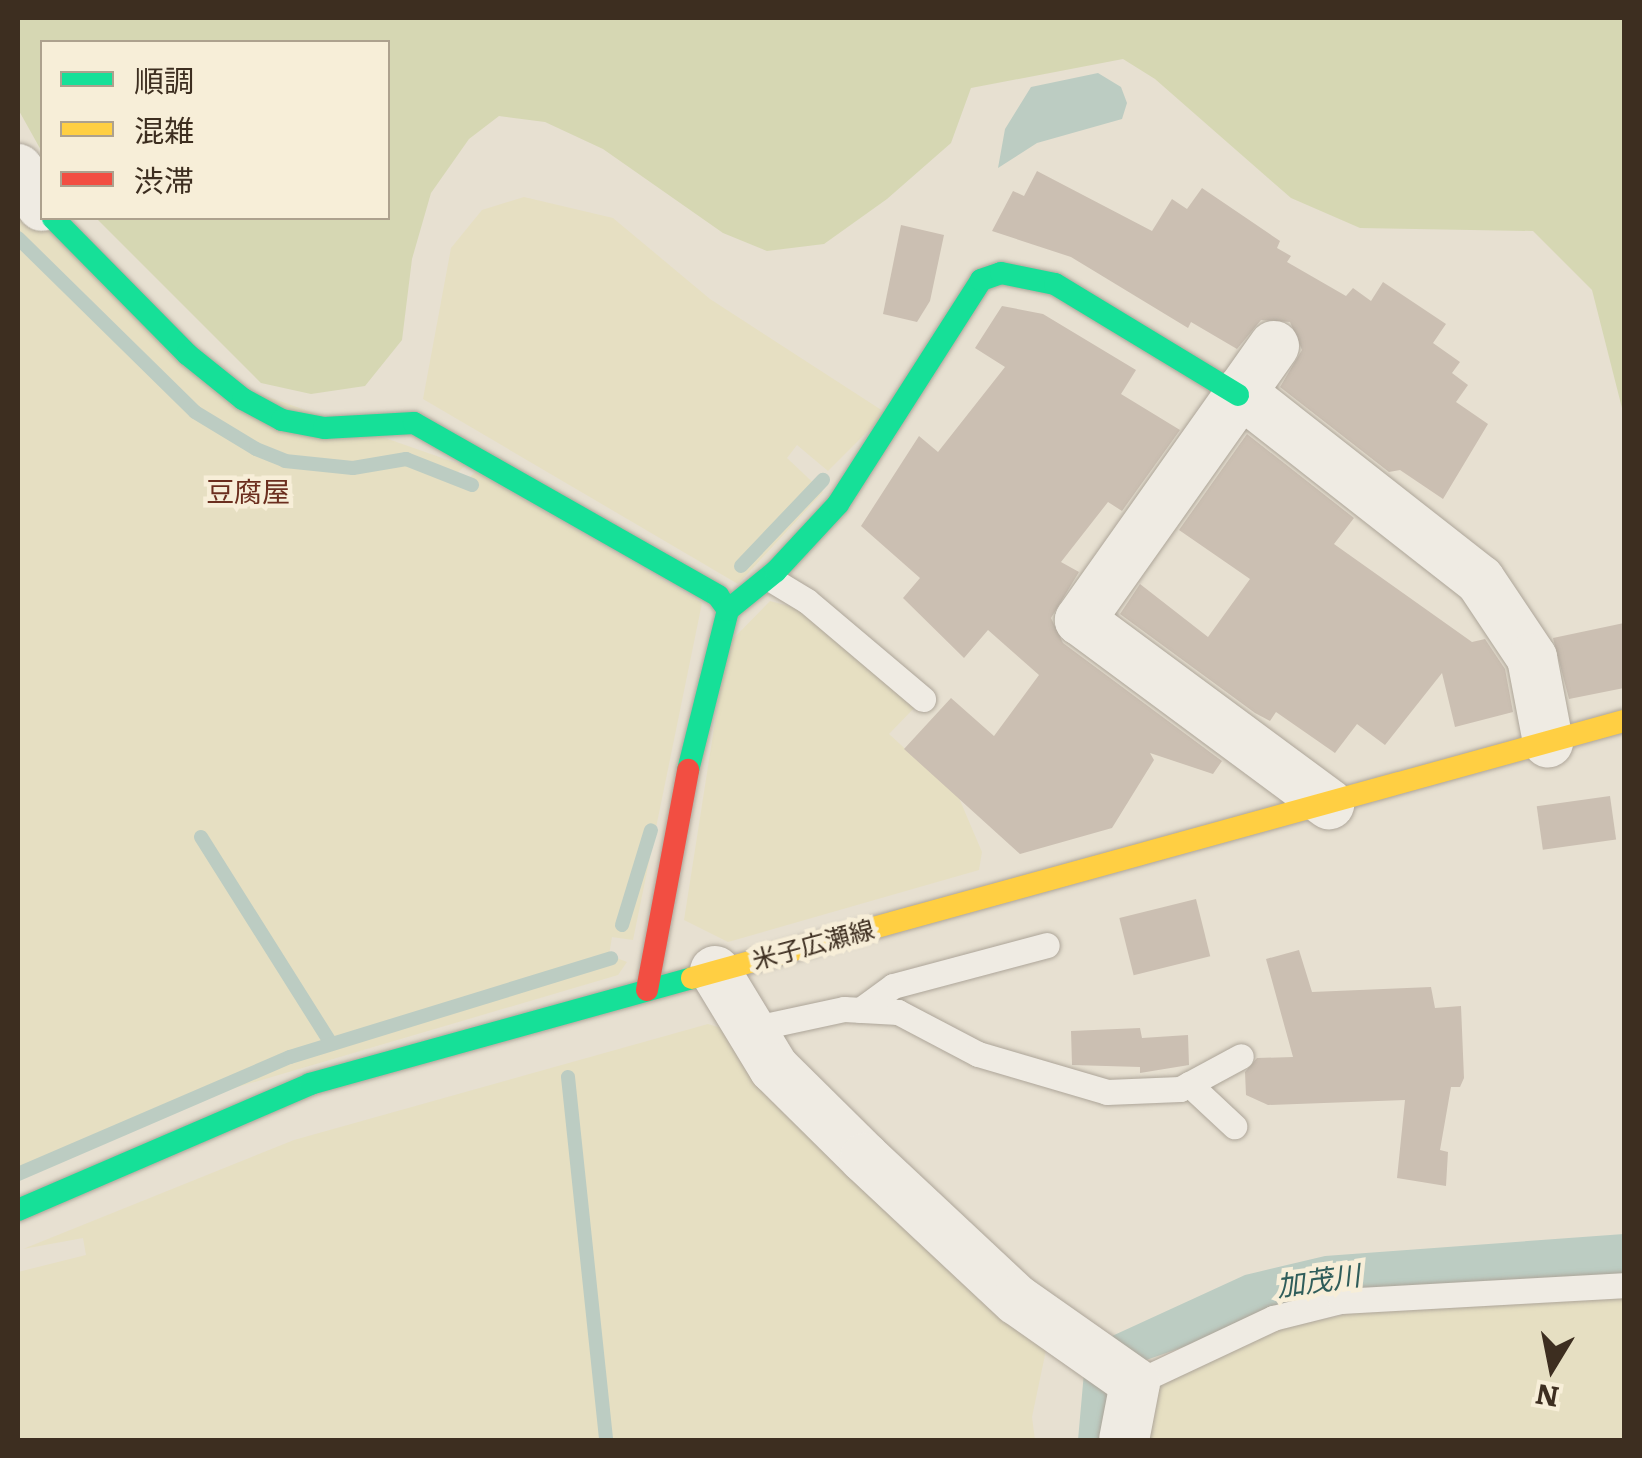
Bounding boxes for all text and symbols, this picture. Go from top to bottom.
legend [40,40,390,220]
text: 順調 [134,57,194,101]
text: 混雑 [134,107,194,151]
text: 渋滞 [134,157,194,201]
district label: 豆腐屋 [206,473,290,507]
street label: 米子広瀬線 [749,913,877,975]
water label: 加茂川 [1274,1257,1362,1301]
north arrow [1502,1318,1602,1418]
text: N [1532,1375,1562,1420]

